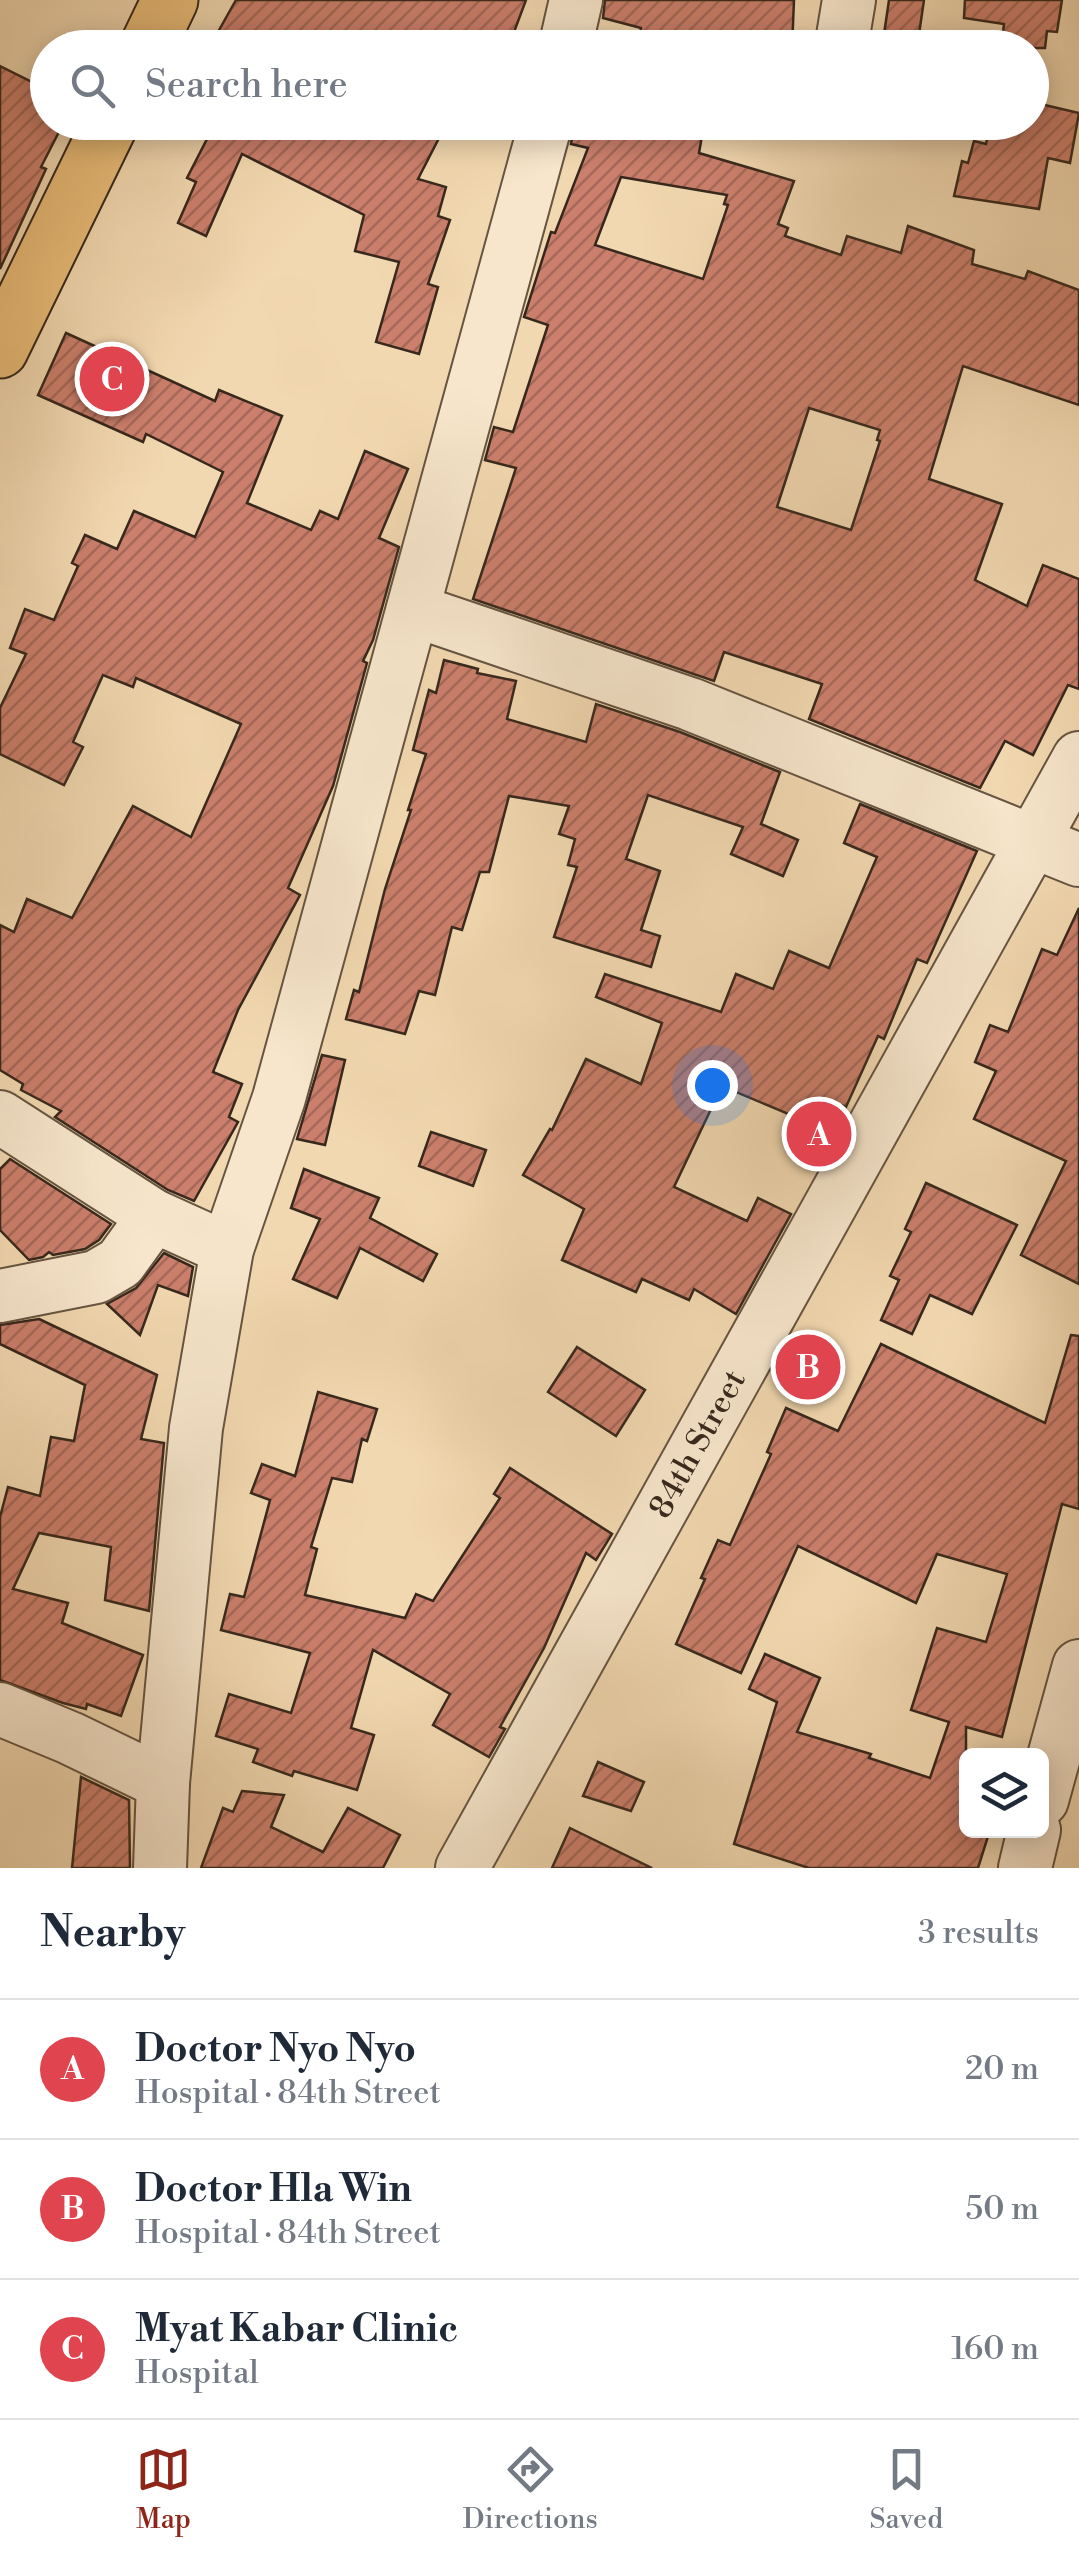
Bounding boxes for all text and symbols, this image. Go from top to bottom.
search box [30,30,1049,140]
icon: search [65,58,120,113]
text: Search here [145,62,348,109]
pin: C [80,342,144,416]
your location [687,1060,738,1111]
pin: A [786,1096,852,1172]
pin: B [776,1330,840,1404]
street label: 84th Street [640,1363,755,1525]
map controls [959,1748,1049,1838]
button: layers [959,1748,1049,1838]
text: Nearby [40,1907,185,1960]
text: 3 results [918,1913,1039,1953]
text: Doctor Nyo Nyo [135,2026,416,2073]
text: A [61,2049,84,2089]
text: 20 m [965,2049,1039,2089]
text: Hospital · 84th Street [135,2073,441,2113]
text: Doctor Hla Win [135,2166,412,2213]
text: B [60,2189,85,2229]
text: 50 m [966,2189,1039,2229]
text: Hospital · 84th Street [135,2213,441,2253]
text: Myat Kabar Clinic [135,2306,458,2353]
text: C [61,2329,84,2369]
text: 160 m [951,2329,1039,2369]
text: Hospital [135,2353,259,2393]
tab: Map [136,2442,191,2537]
tab: Directions [463,2442,598,2537]
tab: Saved [870,2442,943,2537]

